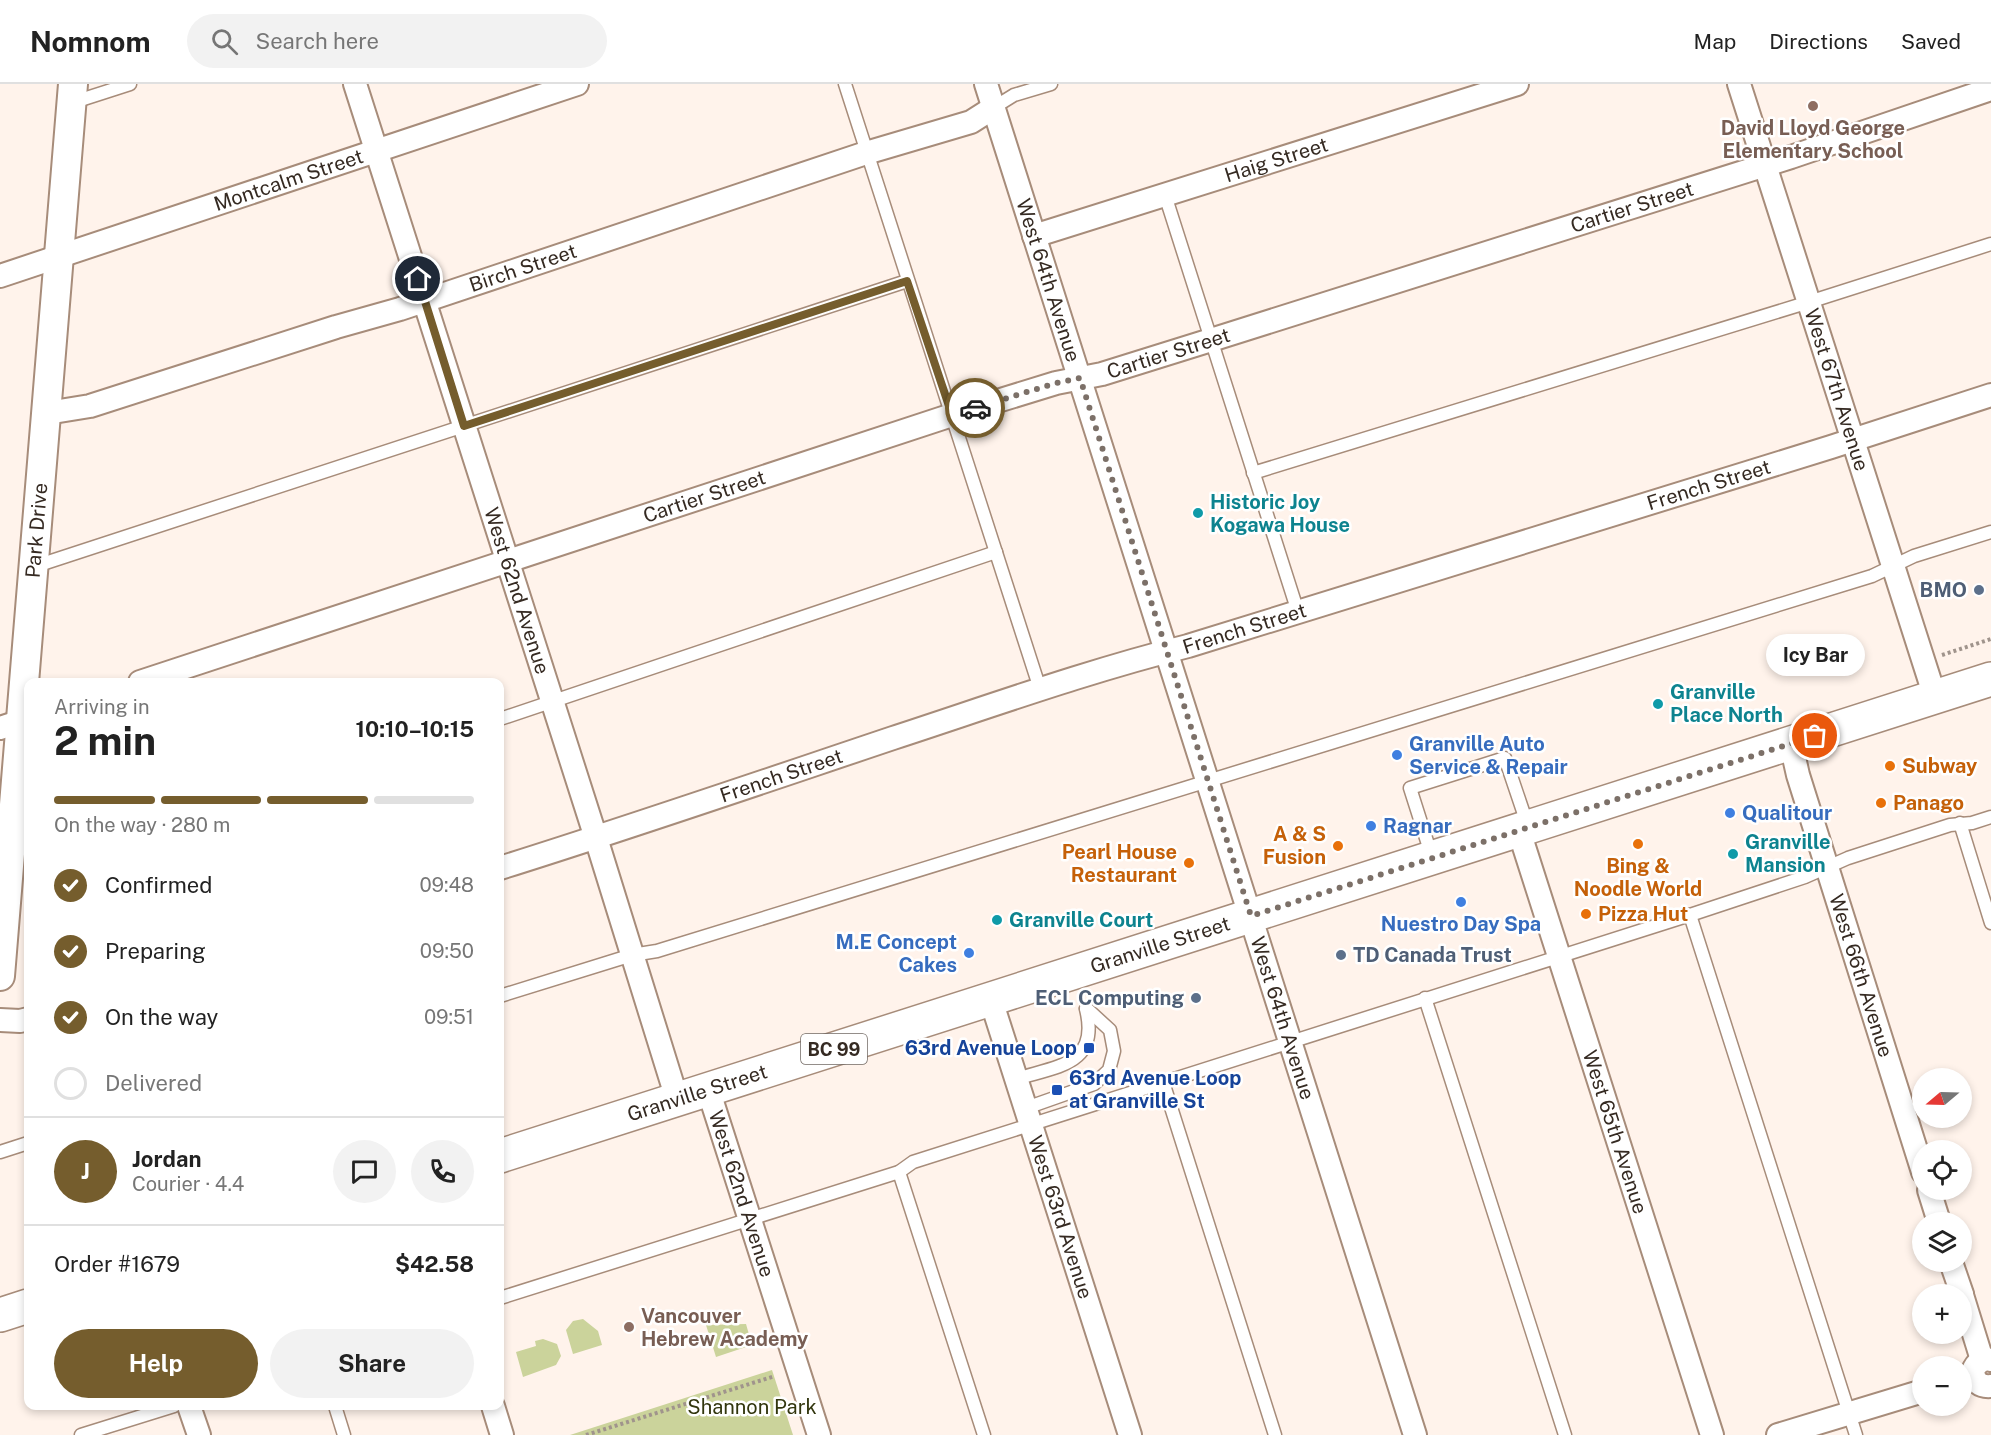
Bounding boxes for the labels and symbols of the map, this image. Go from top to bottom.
marker: David Lloyd George Elementary School [1806,99,1820,113]
place label: David Lloyd George Elementary School [1721,116,1905,163]
street label: Haig Street [1222,132,1331,187]
street label: Montcalm Street [211,144,366,216]
street label: Cartier Street [1568,177,1696,238]
street label: West 64th Avenue [1011,196,1085,365]
street label: Birch Street [466,239,580,297]
pin [392,253,443,304]
street label: West 67th Avenue [1800,306,1874,474]
street label: Cartier Street [1104,323,1233,384]
courier [945,378,1005,438]
street label: French Street [1644,454,1773,515]
street label: Cartier Street [640,465,769,528]
street label: Park Drive [21,482,52,579]
place label: Historic Joy Kogawa House [1210,490,1350,537]
street label: West 62nd Avenue [479,504,555,677]
marker: Historic Joy Kogawa House [1191,506,1205,520]
place label: BMO [1919,578,1967,602]
marker: BMO [1972,583,1986,597]
street label: French Street [1180,598,1309,659]
callout: Icy Bar [1766,634,1864,676]
place label: Granville Place North [1670,680,1783,727]
marker: Granville Place North [1651,697,1665,711]
pin [1789,710,1840,761]
place label: Granville Auto Service & Repair [1409,732,1568,779]
street label: French Street [717,744,846,807]
marker: Granville Auto Service & Repair [1390,748,1404,762]
place label: Subway [1902,754,1977,778]
marker: Subway [1883,759,1897,773]
place label: Panago [1893,791,1964,815]
marker: Panago [1874,796,1888,810]
place label: Qualitour [1742,801,1832,825]
marker: Qualitour [1723,806,1737,820]
place label: Ragnar [1383,814,1452,838]
marker: Ragnar [1364,819,1378,833]
place label: A & S Fusion [1263,822,1326,869]
place label: Granville Mansion [1745,830,1831,877]
marker: Bing & Noodle World [1631,837,1645,851]
marker: A & S Fusion [1331,839,1345,853]
place label: Pearl House Restaurant [1062,840,1177,887]
marker: Granville Mansion [1726,847,1740,861]
place label: Bing & Noodle World [1574,854,1702,901]
marker: Pearl House Restaurant [1182,856,1196,870]
street label: West 66th Avenue [1824,891,1898,1060]
marker: Nuestro Day Spa [1454,895,1468,909]
place label: Pizza Hut [1598,902,1688,926]
marker: Pizza Hut [1579,907,1593,921]
place label: Granville Court [1009,908,1153,932]
street label: Granville Street [1087,911,1233,978]
place label: Nuestro Day Spa [1381,912,1541,936]
marker: Granville Court [990,913,1004,927]
place label: M.E Concept Cakes [836,930,957,977]
street label: West 64th Avenue [1245,933,1320,1103]
place label: TD Canada Trust [1353,943,1512,967]
marker: M.E Concept Cakes [962,946,976,960]
marker: TD Canada Trust [1334,948,1348,962]
place label: ECL Computing [1035,986,1184,1010]
marker: ECL Computing [1189,991,1203,1005]
road number: BC 99 [801,1034,867,1064]
place label: 63rd Avenue Loop [905,1036,1077,1060]
marker: 63rd Avenue Loop [1082,1041,1096,1055]
street label: West 65th Avenue [1578,1047,1653,1217]
street label: Granville Street [624,1059,770,1127]
place label: 63rd Avenue Loop at Granville St [1069,1066,1241,1113]
north arrow [1912,1068,1972,1128]
marker: 63rd Avenue Loop at Granville St [1050,1083,1064,1097]
street label: West 62nd Avenue [704,1107,780,1280]
street label: West 63rd Avenue [1023,1132,1098,1302]
place label: Vancouver Hebrew Academy [641,1304,808,1351]
marker: Vancouver Hebrew Academy [622,1320,636,1334]
park label: Shannon Park [687,1395,817,1419]

